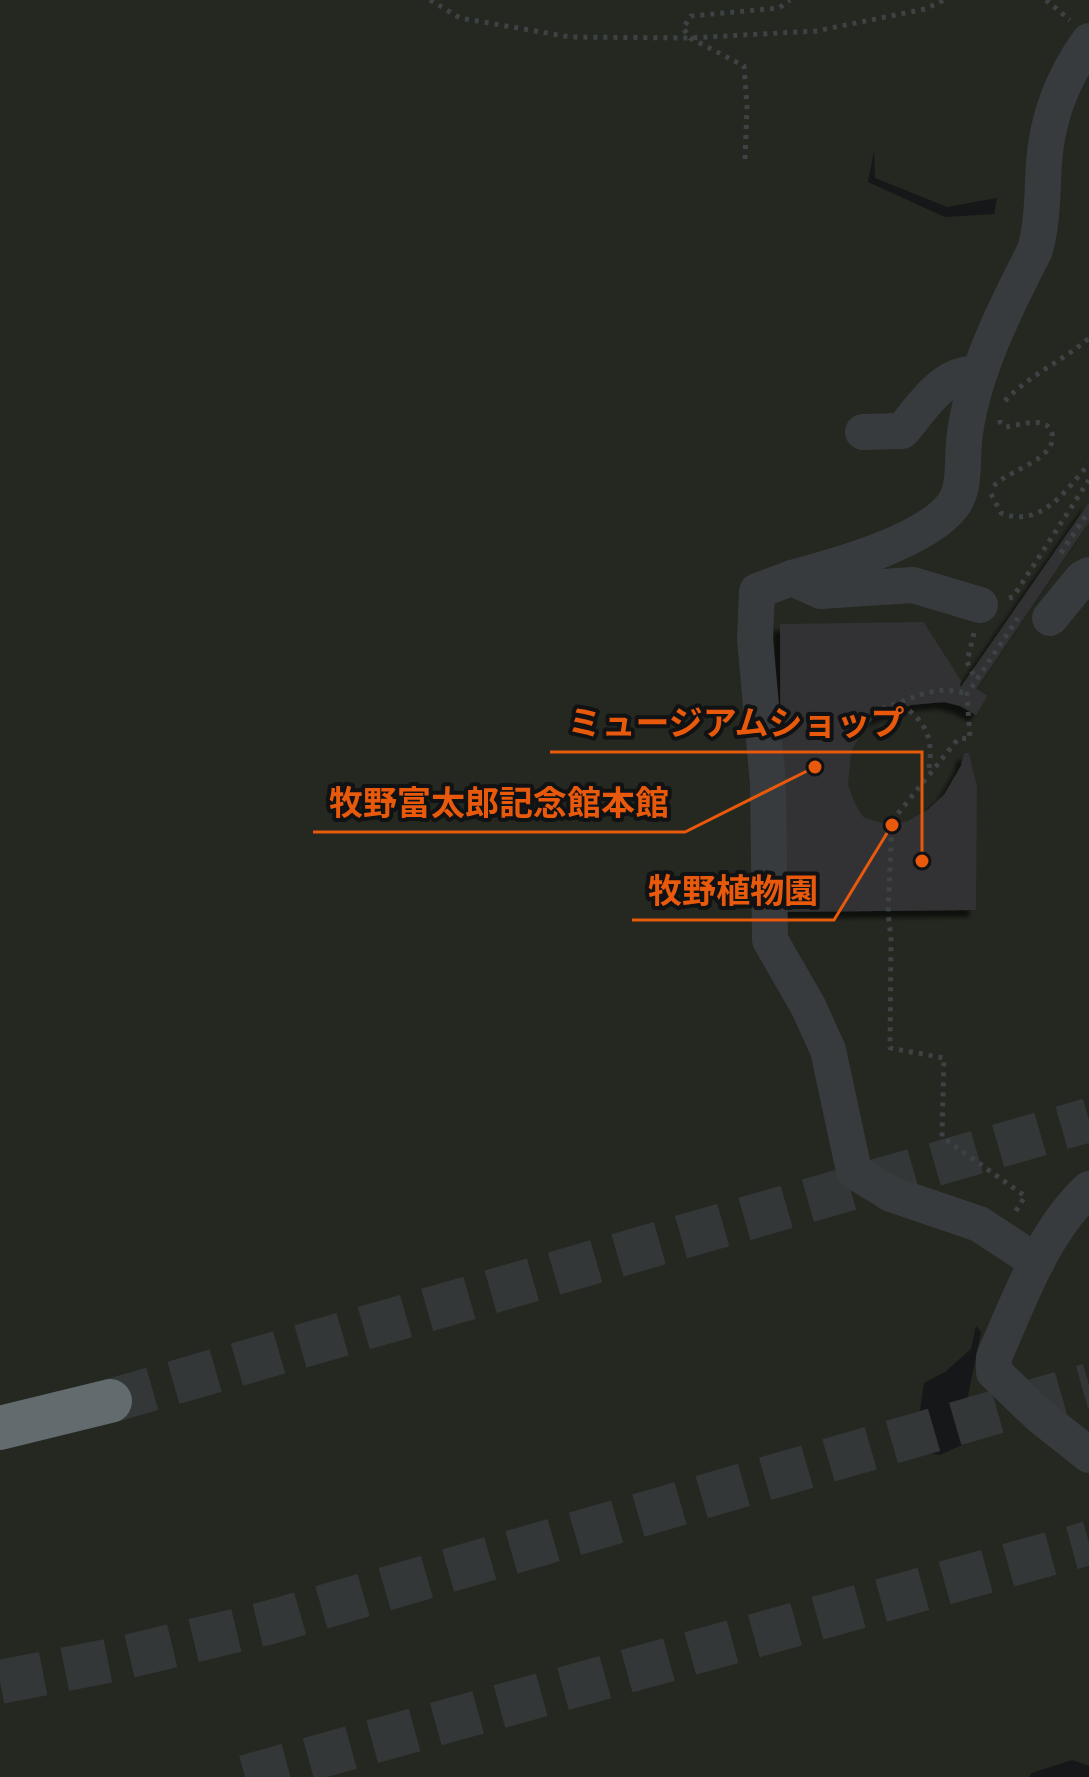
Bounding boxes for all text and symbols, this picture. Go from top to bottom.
callout: ミュージアムショップ [550,694,922,752]
text: ミュージアムショップ [568,706,904,742]
callout: 牧野富太郎記念館本館 [313,774,685,832]
text: 牧野富太郎記念館本館 [329,785,669,822]
callout: 牧野植物園 [632,862,834,920]
text: 牧野植物園 [648,873,818,910]

